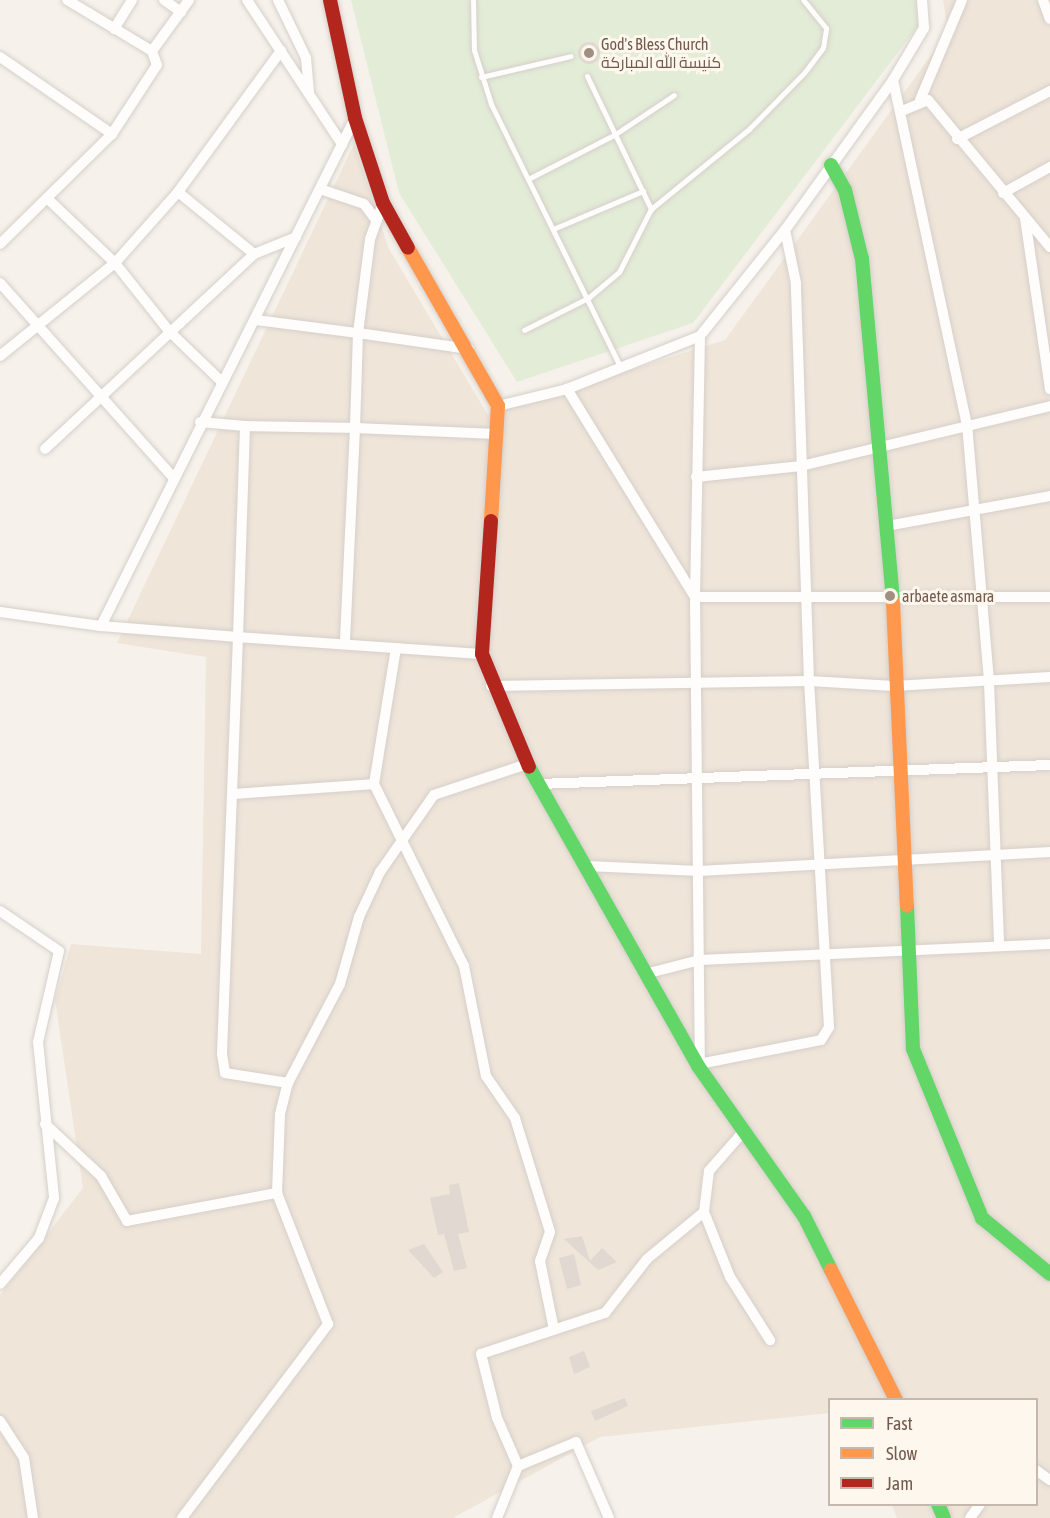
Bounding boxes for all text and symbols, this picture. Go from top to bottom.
place label: God's Bless Church كنيسة الله المباركة [601,34,721,72]
marker: God's Bless Church كنيسة الله المباركة [582,46,596,60]
place label: arbaete asmara [902,586,994,606]
marker: arbaete asmara [883,589,897,603]
legend [828,1398,1038,1506]
text: Fast [886,1413,913,1434]
text: Slow [886,1443,917,1464]
text: Jam [886,1473,913,1494]

